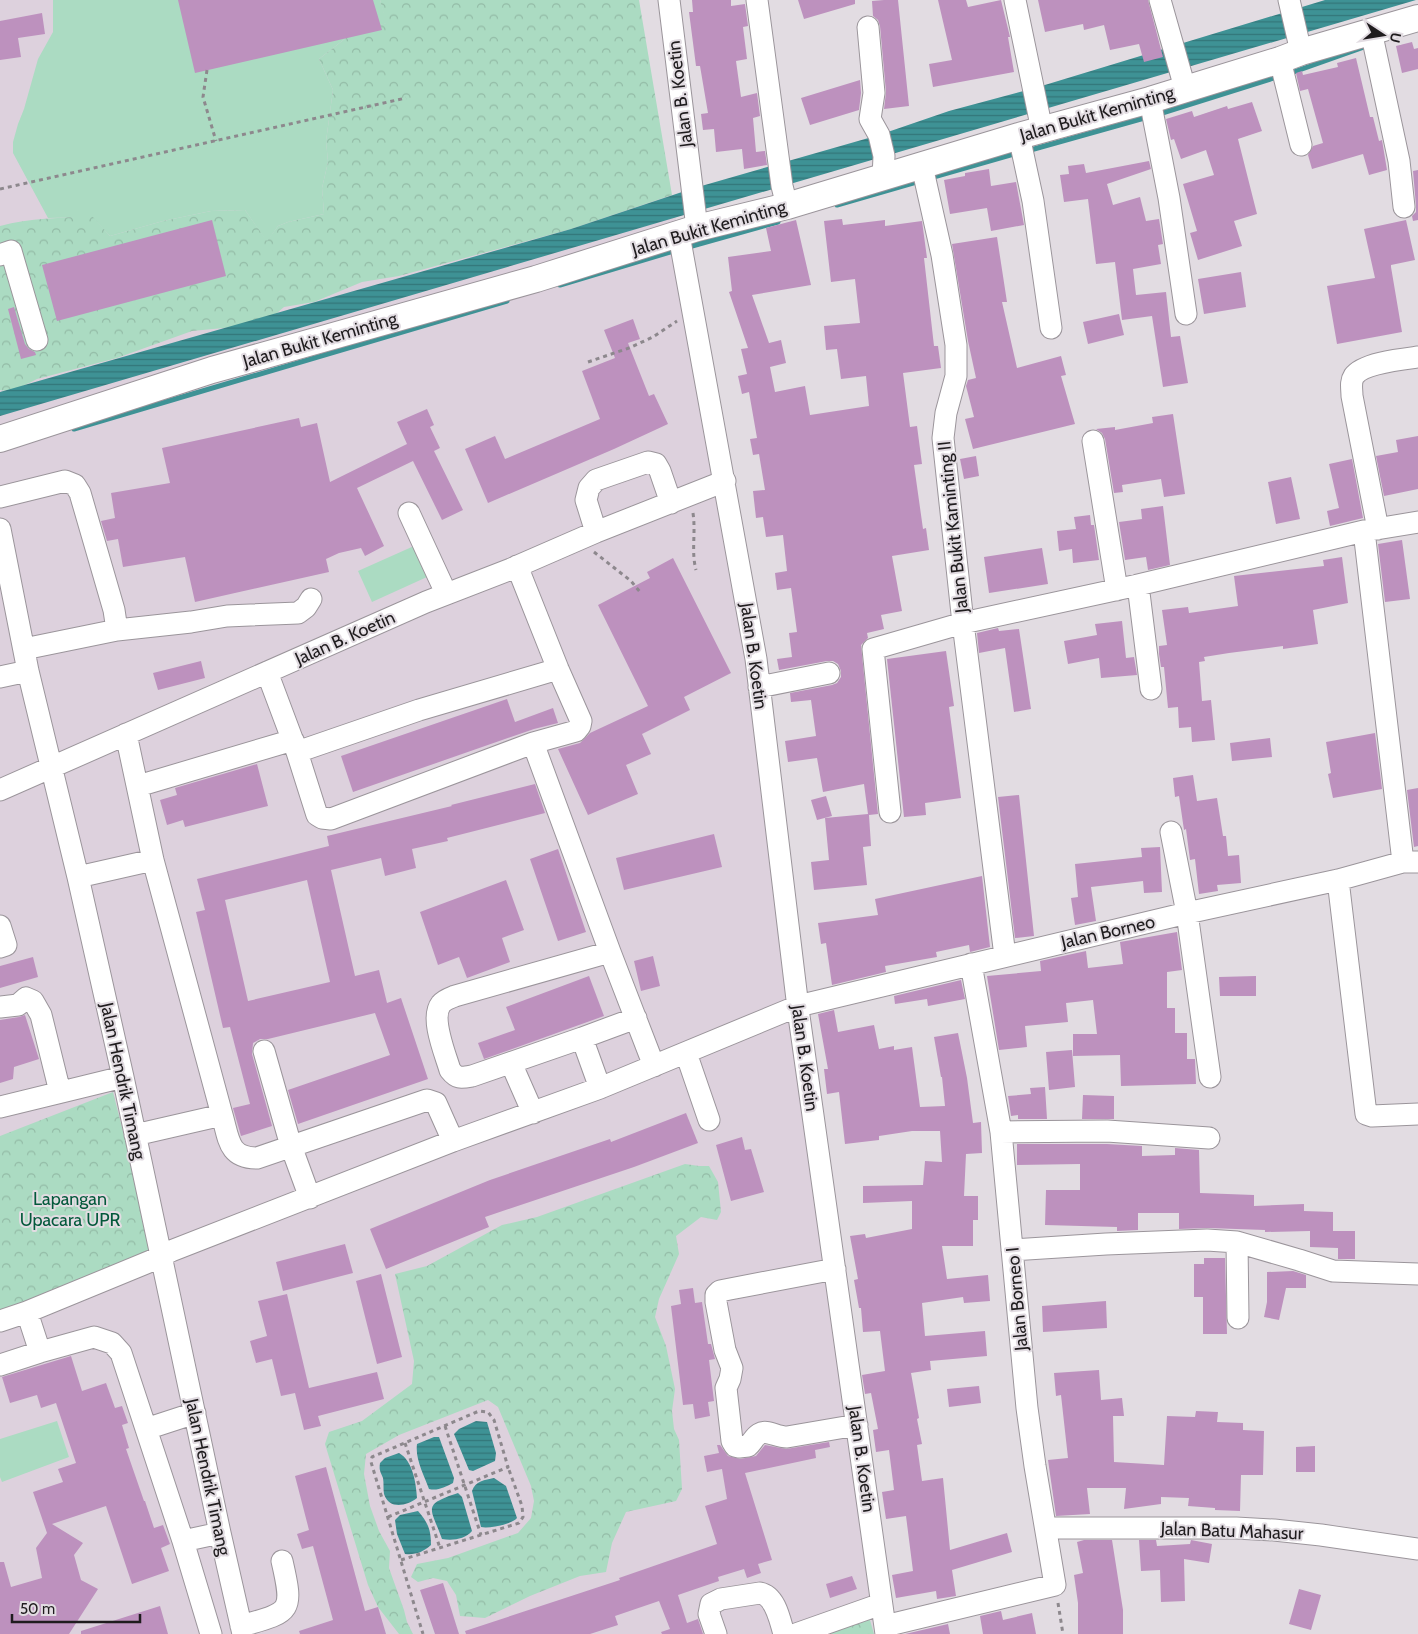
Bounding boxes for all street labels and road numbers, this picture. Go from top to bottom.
street label: Jalan B. Koetin [663,39,698,150]
street label: Jalan Bukit Keminting [1016,81,1178,147]
street label: Jalan Bukit Keminting [628,195,790,261]
street label: Jalan Bukit Keminting [239,307,401,373]
street label: Jalan Bukit Kaminting II [933,440,973,615]
street label: Jalan B. Koetin [736,600,772,711]
street label: Jalan B. Koetin [291,606,398,670]
street label: Jalan Borneo [1058,911,1157,954]
street label: Jalan Hendrik Timang [95,999,151,1163]
street label: Jalan B. Koetin [787,1002,823,1113]
street label: Jalan Borneo I [1002,1246,1033,1353]
street label: Jalan Hendrik Timang [180,1395,236,1559]
street label: Jalan B. Koetin [844,1403,880,1514]
street label: Jalan Batu Mahasur [1159,1517,1304,1544]

